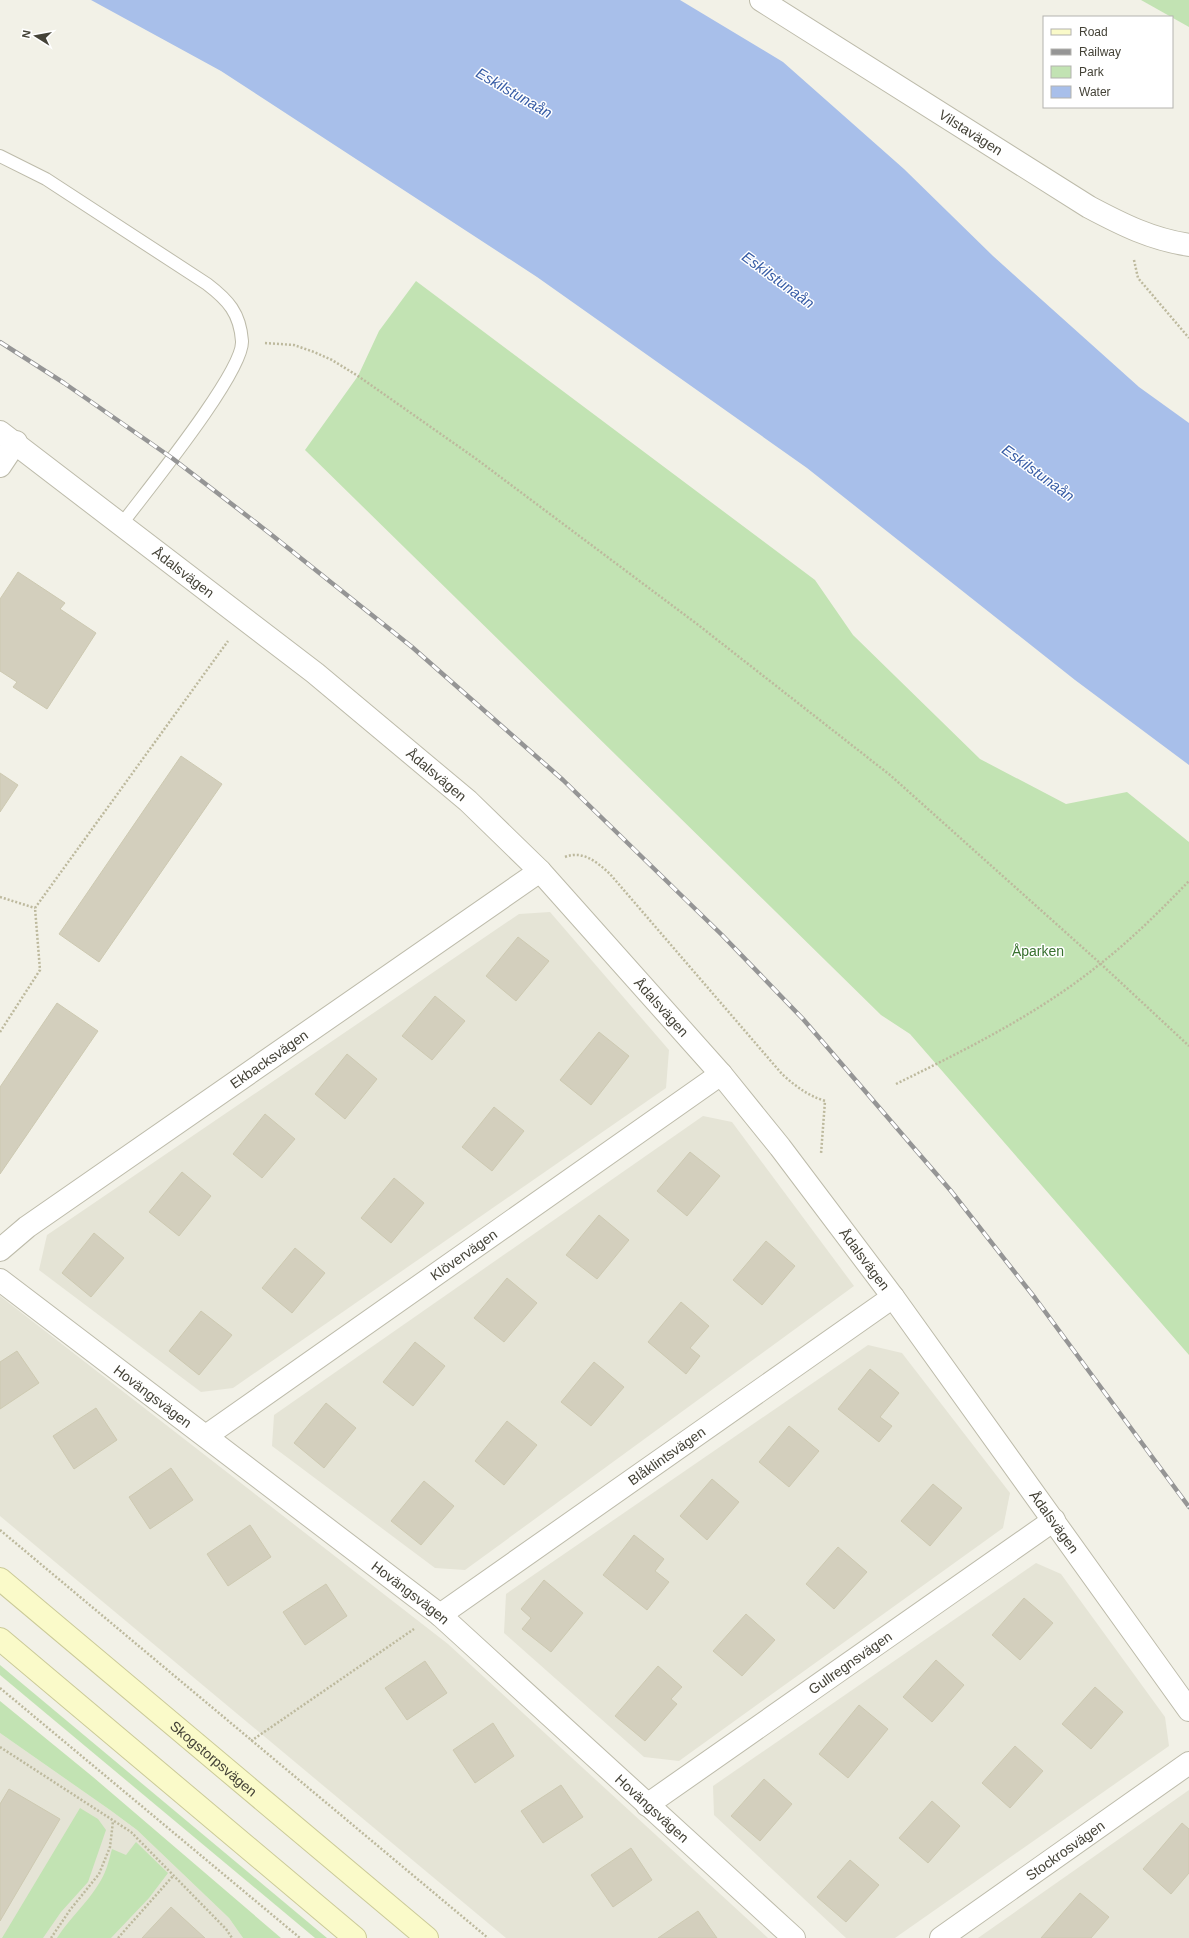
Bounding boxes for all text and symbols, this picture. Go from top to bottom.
north arrow [16,16,56,56]
legend [1043,16,1173,108]
text: Road [1079,25,1108,39]
text: N [20,29,33,39]
text: Railway [1079,45,1121,59]
water label: Eskilstunaån [473,64,555,121]
text: Park [1079,65,1105,79]
text: Water [1079,85,1111,99]
street label: Vilstavägen [936,106,1006,158]
water label: Eskilstunaån [739,248,818,311]
water label: Eskilstunaån [999,441,1078,504]
street label: Ådalsvägen [150,544,217,601]
street label: Ådalsvägen [403,745,470,804]
park label: Åparken [1012,943,1064,959]
street label: Ådalsvägen [631,975,692,1040]
street label: Ekbacksvägen [227,1027,311,1092]
street label: Ådalsvägen [836,1225,893,1293]
street label: Klövervägen [427,1226,500,1284]
street label: Hovängsvägen [111,1362,195,1431]
street label: Blåklintsvägen [625,1423,708,1488]
street label: Ådalsvägen [1026,1488,1082,1556]
street label: Hovängsvägen [369,1558,453,1627]
street label: Gullregnsvägen [805,1628,895,1697]
street label: Skogstorpsvägen [167,1718,260,1800]
street label: Hovängsvägen [612,1771,692,1846]
street label: Stockrosvägen [1023,1817,1108,1884]

